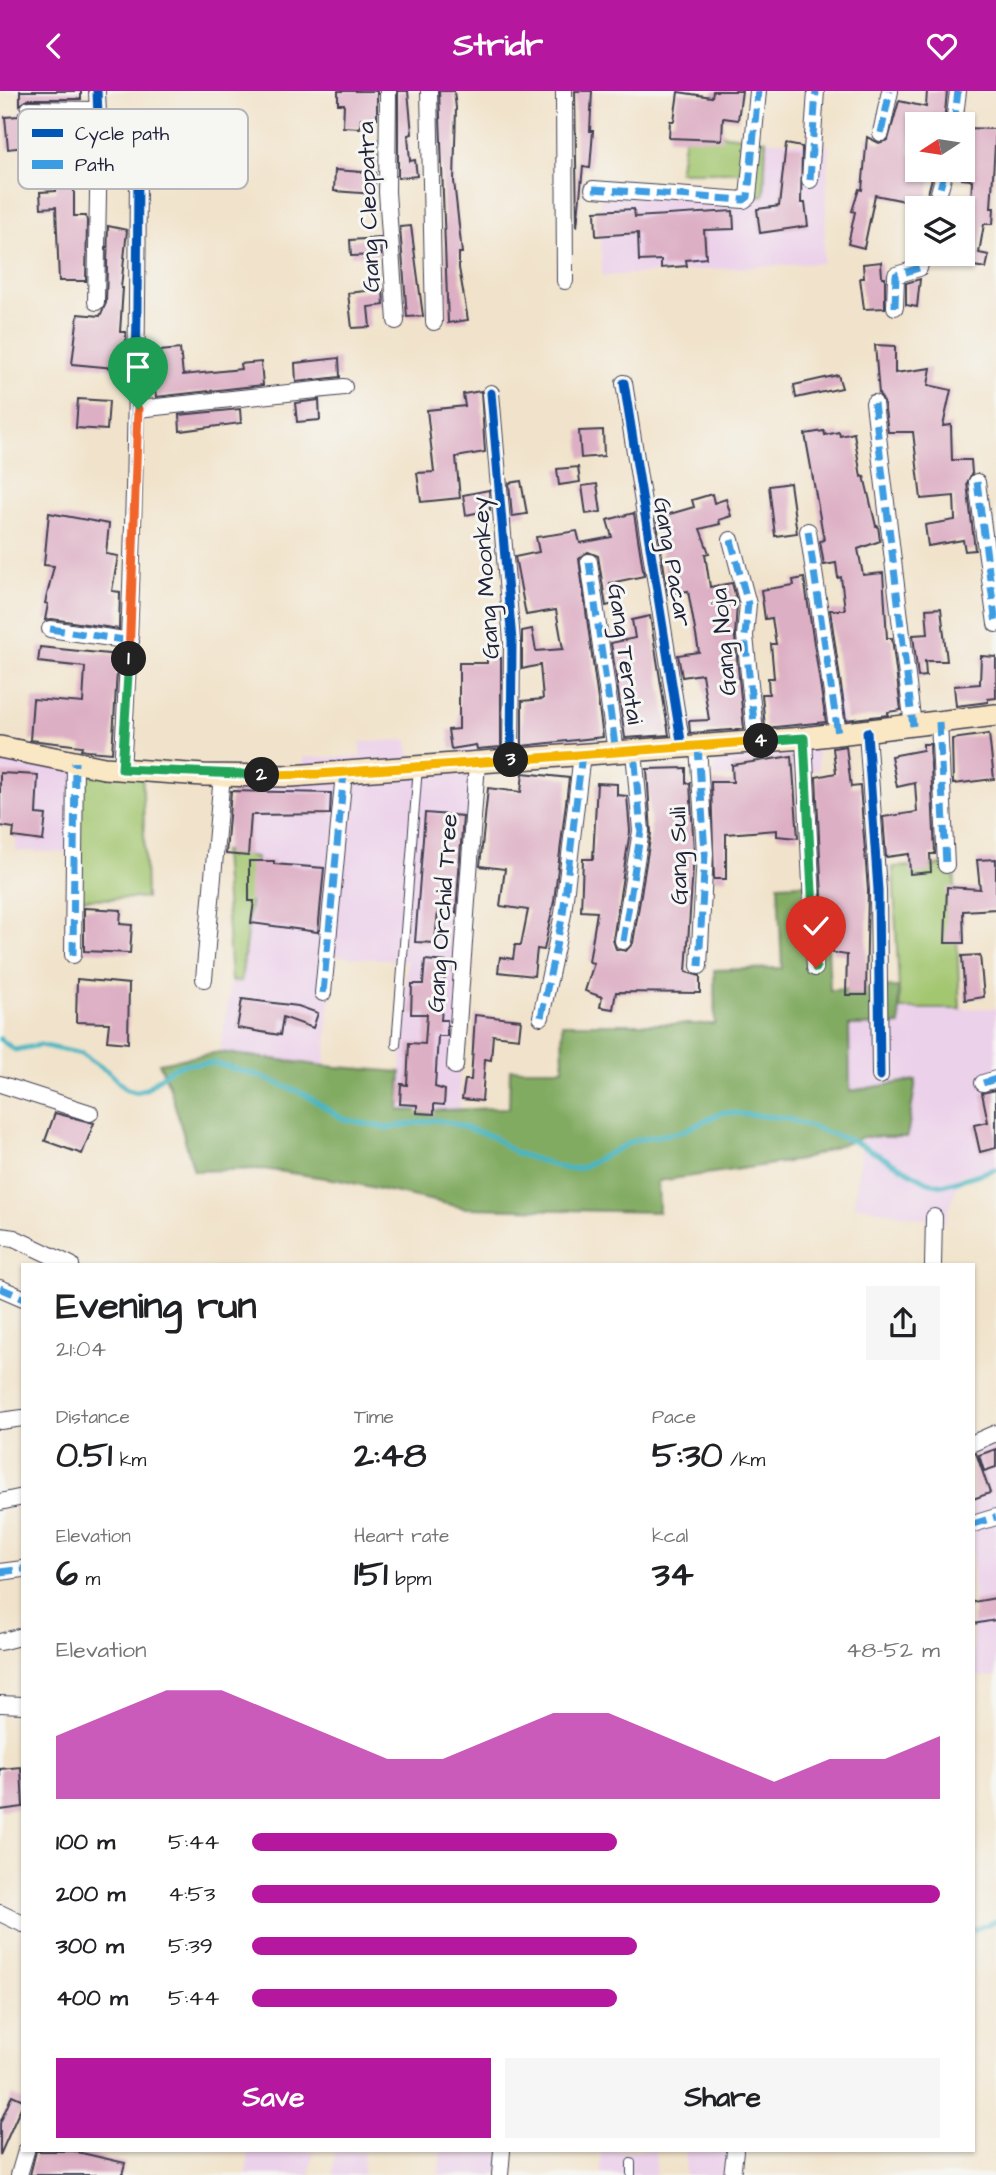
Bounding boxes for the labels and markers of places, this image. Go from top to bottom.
pin [108,337,168,409]
pin: 1 [111,641,146,677]
pin: 4 [744,723,778,759]
pin: 3 [494,743,528,777]
pin: 2 [244,757,280,793]
pin [786,896,846,968]

